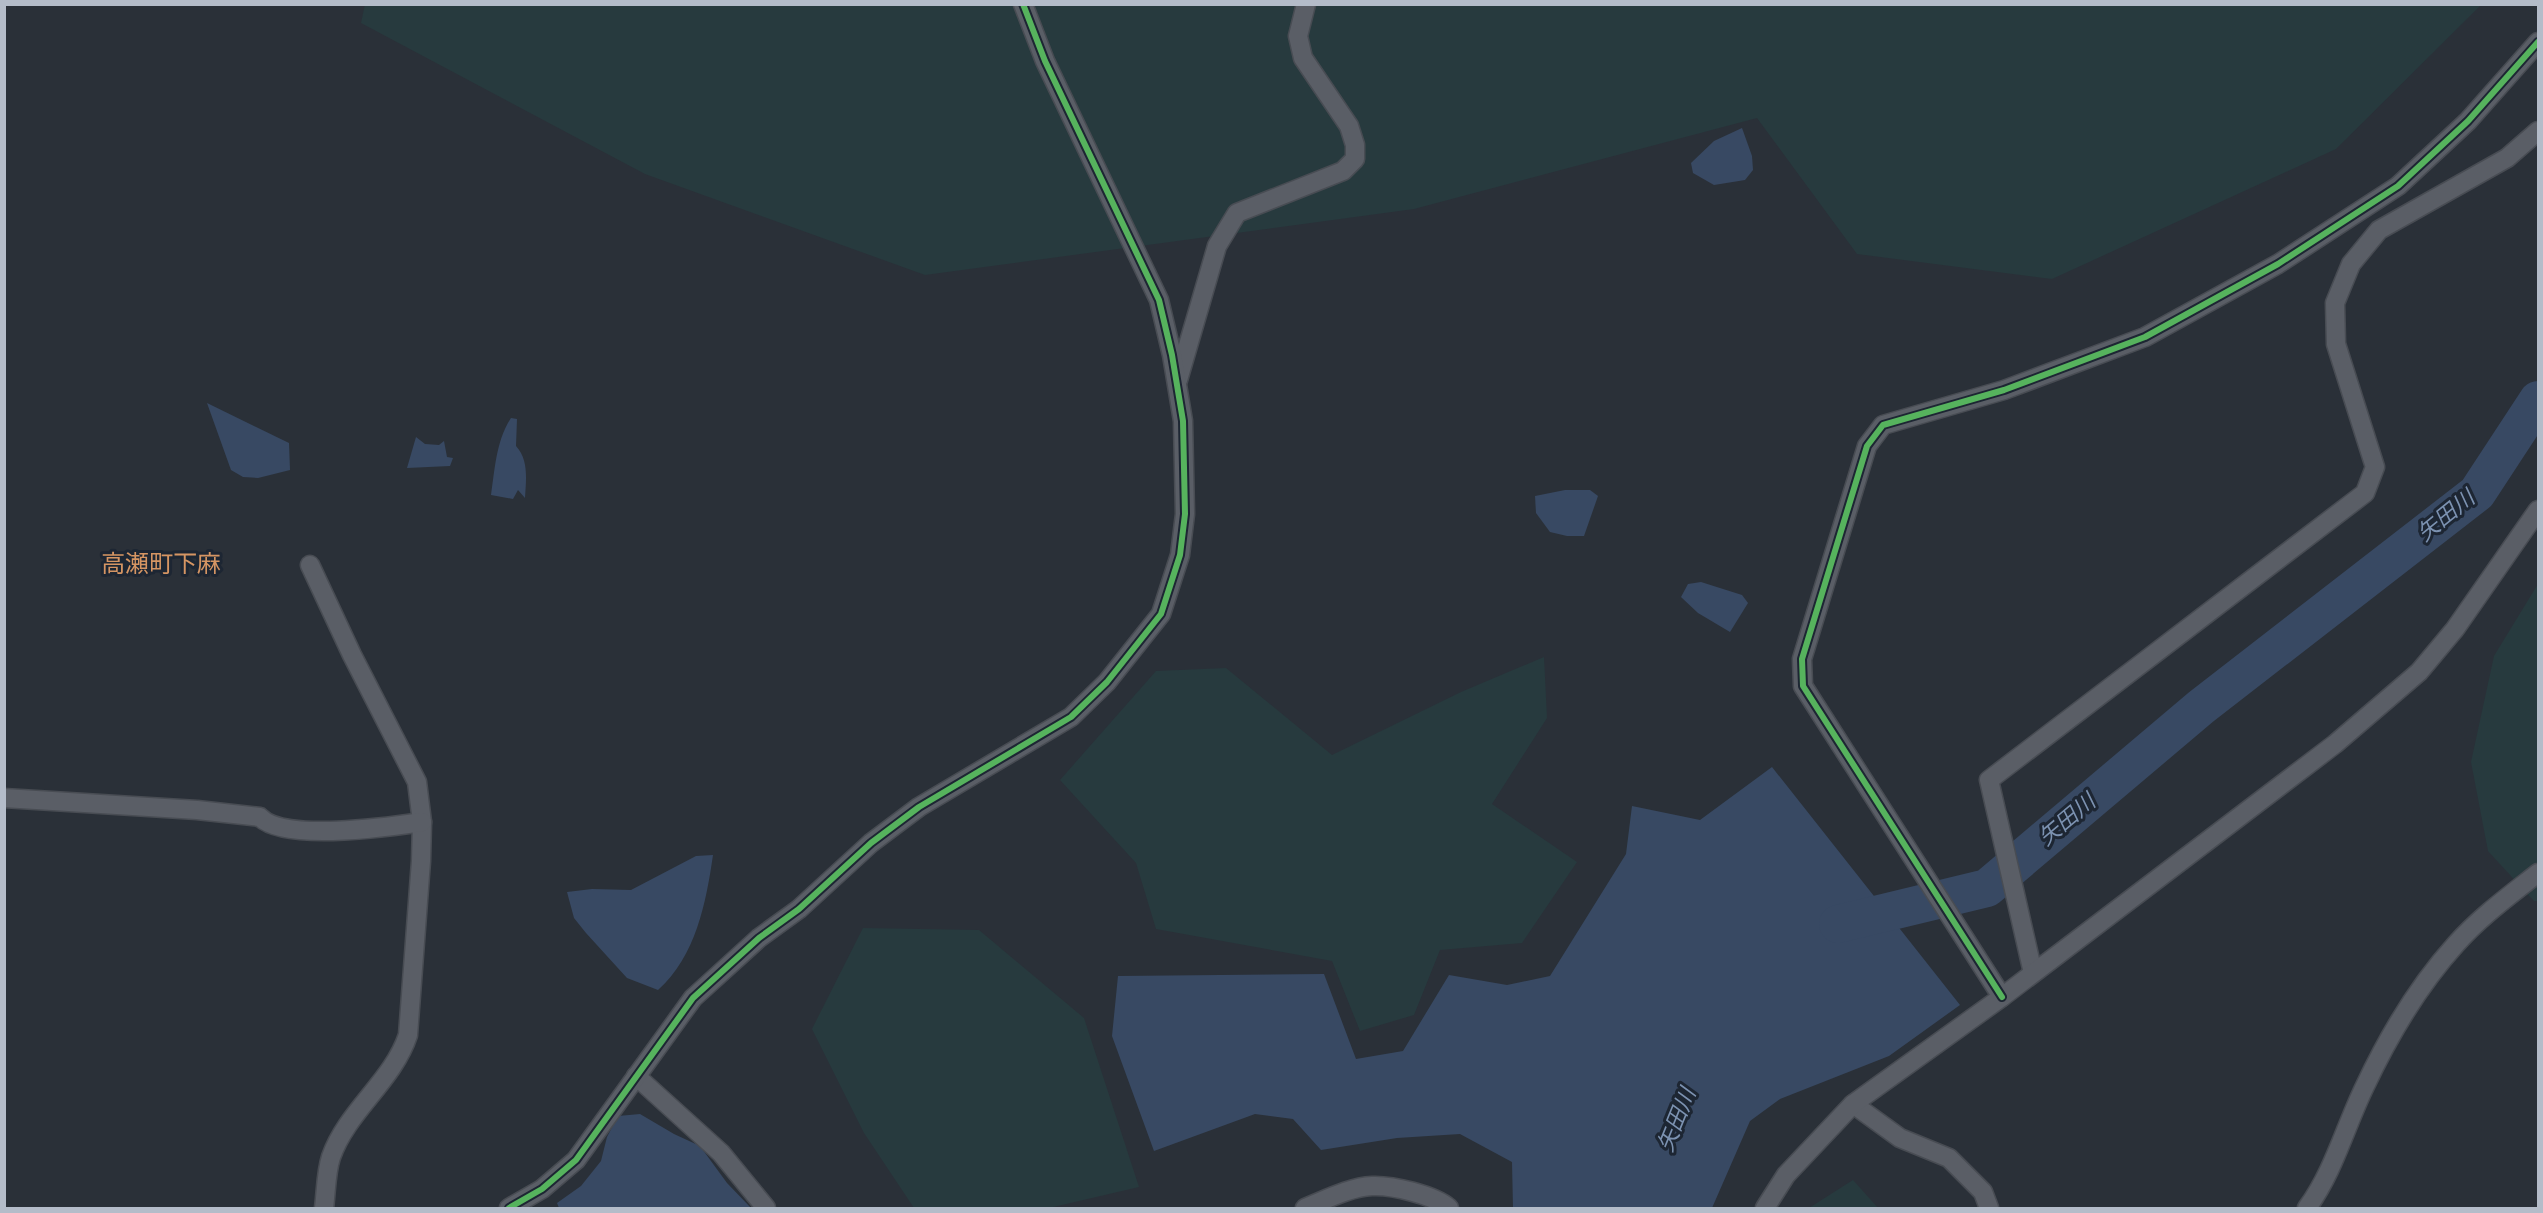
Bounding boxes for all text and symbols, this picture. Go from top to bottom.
water label: 矢田川 [2410,482,2483,549]
district label: 高瀬町下麻 [101,547,221,582]
water label: 矢田川 [2031,785,2104,853]
water label: 矢田川 [1650,1082,1705,1157]

